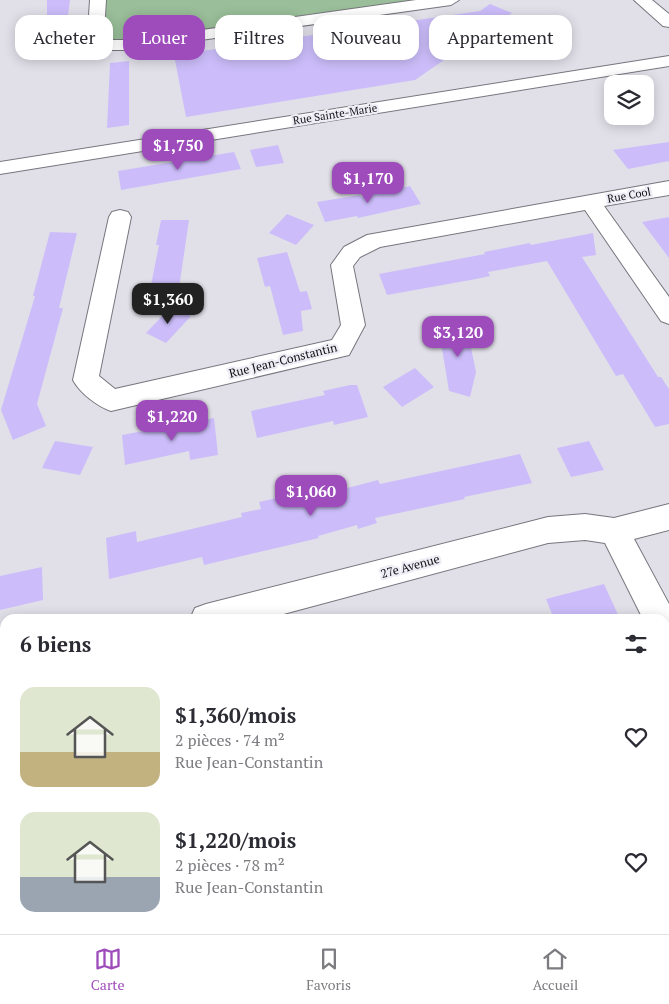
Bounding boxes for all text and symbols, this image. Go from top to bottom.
chip: Acheter [15,15,113,60]
chip: Louer [123,15,205,60]
chip: Filtres [215,15,303,60]
chip: Nouveau [313,15,419,60]
chip: Appartement [429,15,572,60]
map controls [604,75,654,125]
button: layers [604,75,654,125]
street label: Rue Sainte-Marie [292,100,379,128]
pin: $1,750 [137,128,219,171]
text: $1,750 [153,134,203,156]
pin: $1,170 [327,162,409,204]
text: $1,170 [343,167,393,189]
street label: Rue Cool [606,184,652,206]
pin: $1,360 [127,282,209,325]
text: $1,360 [143,288,193,310]
pin: $3,120 [417,316,499,358]
text: $3,120 [433,321,483,343]
street label: Rue Jean-Constantin [227,339,339,381]
pin: $1,220 [131,400,213,442]
text: $1,220 [147,405,197,427]
pin: $1,060 [270,474,352,517]
text: $1,060 [286,480,336,502]
street label: 27e Avenue [379,551,441,581]
text: 6 biens [20,630,91,658]
icon: filters [622,630,650,658]
text: $1,360/mois [175,701,296,729]
icon: home [60,707,120,767]
icon: heart [622,723,650,751]
text: 2 pièces · 74 m² [175,729,285,751]
text: Rue Jean-Constantin [175,751,323,773]
text: $1,220/mois [175,826,296,854]
icon: home [60,832,120,892]
icon: heart [622,848,650,876]
text: 2 pièces · 78 m² [175,854,285,876]
text: Rue Jean-Constantin [175,876,323,898]
tab: Carte [91,945,125,994]
tab: Favoris [306,945,351,994]
tab: Accueil [533,945,578,994]

